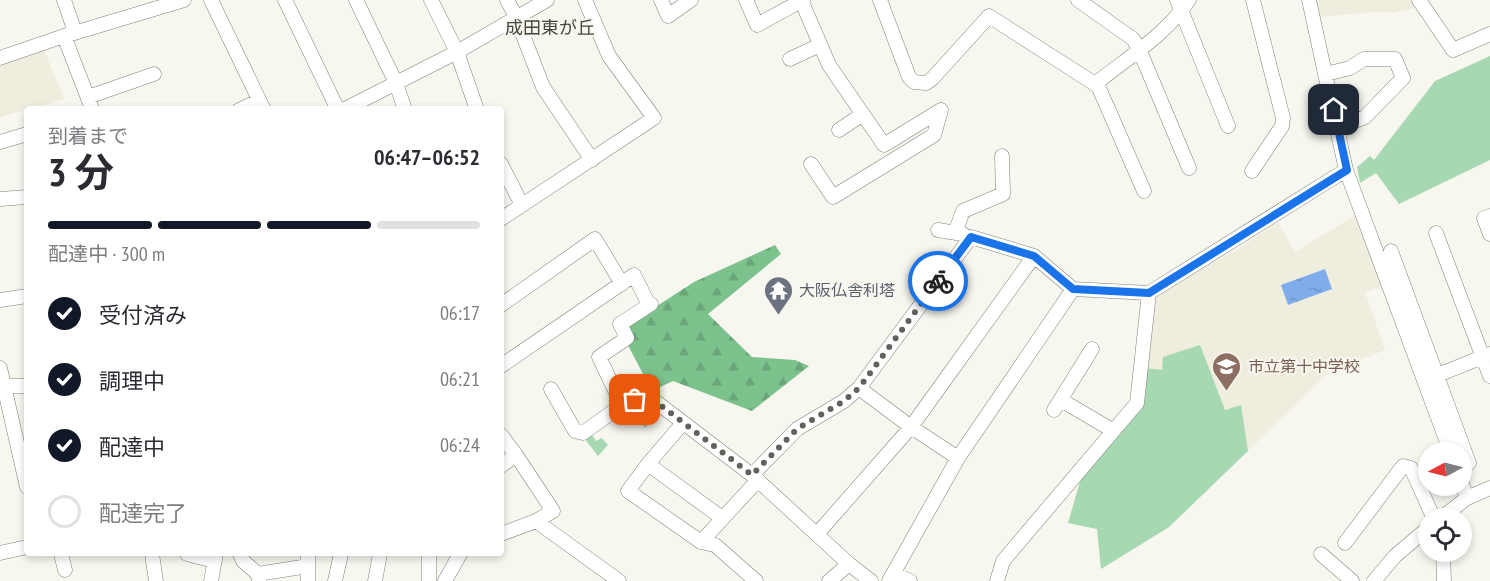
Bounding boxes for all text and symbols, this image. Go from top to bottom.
district label: 成田東が丘 [505,16,595,39]
pin [1308,84,1359,135]
icon: home [1317,93,1350,126]
text: 到着まで [48,123,128,149]
text: 06:47–06:52 [374,143,480,171]
text: 3 分 [48,146,114,197]
text: 配達中 · 300 m [48,241,165,267]
courier [908,251,968,311]
icon: bike [922,265,955,298]
temple icon: 大阪仏舎利塔 [762,274,794,316]
place label: 大阪仏舎利塔 [799,280,895,300]
icon: check [48,297,81,330]
text: 06:17 [440,300,480,326]
text: 受付済み [99,301,187,329]
school or university icon: 市立第十中学校 [1211,350,1243,392]
place label: 市立第十中学校 [1248,356,1360,376]
icon: check [48,363,81,396]
text: 06:21 [440,366,480,392]
text: 調理中 [99,367,165,395]
pin [609,374,660,425]
icon: bag [618,383,651,416]
icon: check [48,429,81,462]
text: 06:24 [440,432,480,458]
text: 配達中 [99,433,165,461]
north arrow [1418,442,1472,496]
map controls [1418,442,1472,562]
text: 配達完了 [99,499,187,527]
button: locate [1418,508,1472,562]

